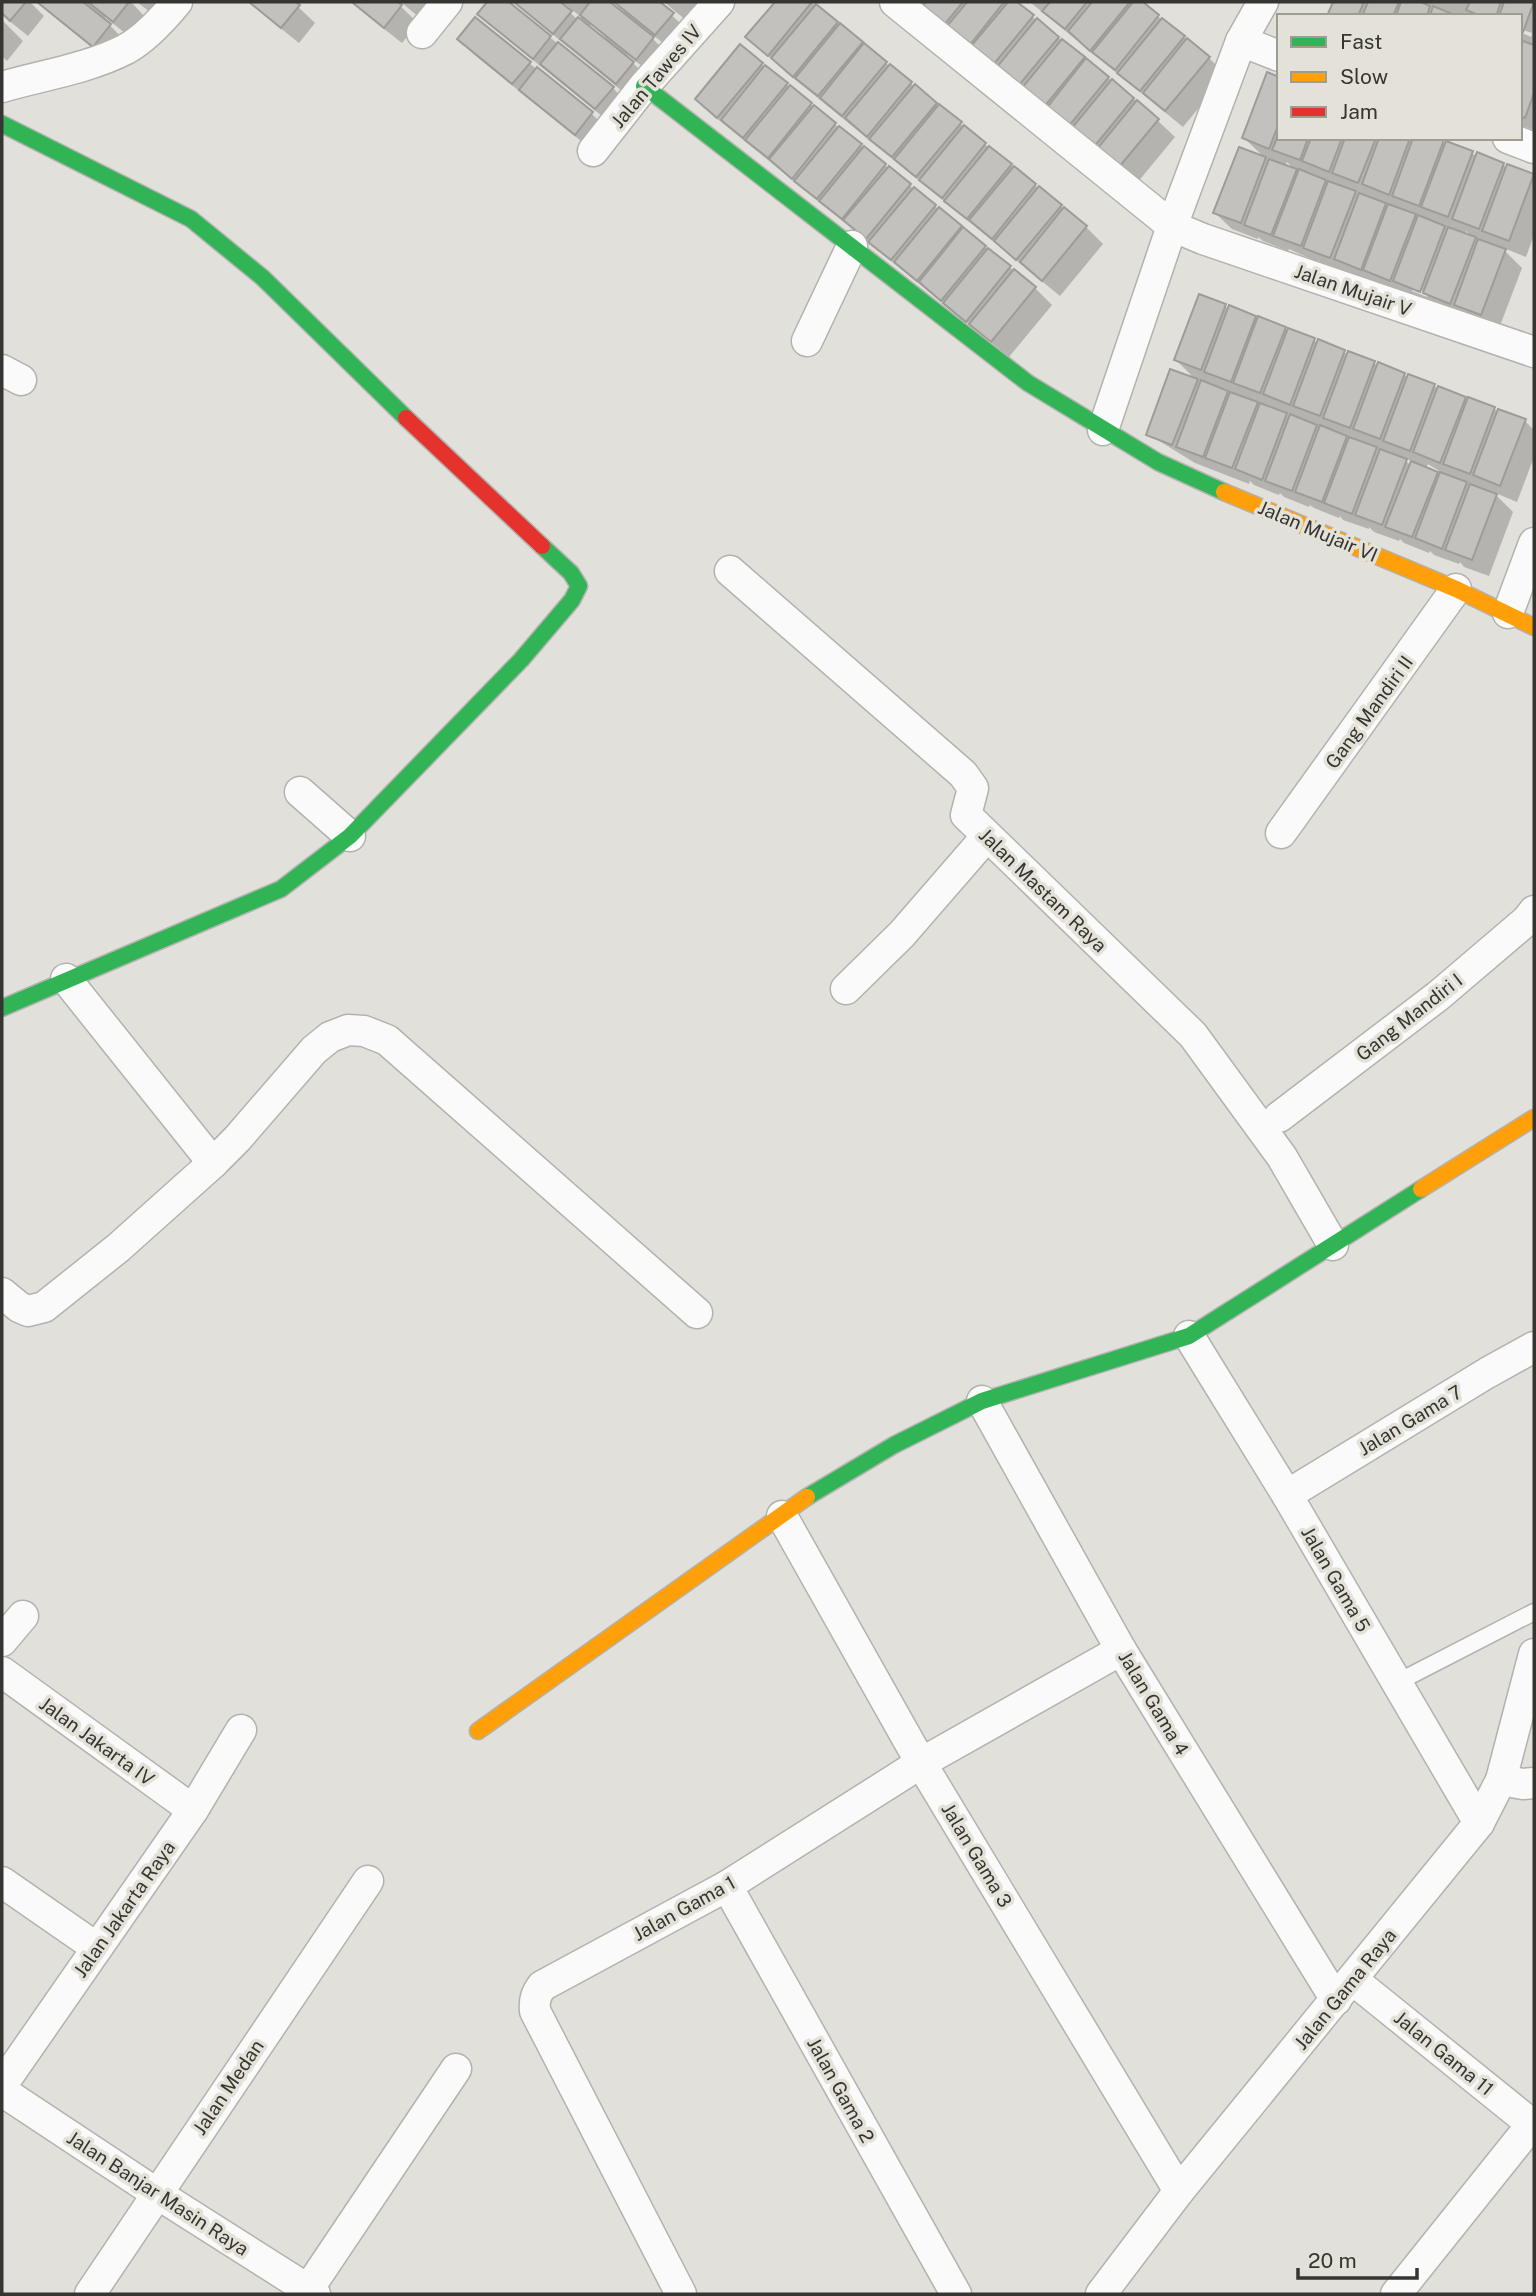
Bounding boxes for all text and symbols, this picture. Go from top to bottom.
legend [1277,14,1522,140]
street label: Jalan Tawes IV [607,20,706,132]
text: Fast [1340,29,1382,54]
text: Slow [1340,64,1388,89]
text: Jam [1340,99,1378,124]
street label: Jalan Mujair V [1292,260,1415,320]
street label: Jalan Mujair VI [1255,496,1381,566]
street label: Gang Mandiri II [1321,651,1417,773]
street label: Jalan Mastam Raya [975,824,1111,956]
street label: Gang Mandiri I [1352,969,1466,1065]
street label: Jalan Gama 7 [1354,1380,1466,1460]
street label: Jalan Gama 5 [1297,1522,1375,1636]
street label: Jalan Gama 4 [1114,1647,1194,1759]
street label: Jalan Jakarta IV [35,1692,159,1790]
street label: Jalan Gama 3 [937,1799,1017,1911]
street label: Jalan Jakarta Raya [69,1837,179,1981]
street label: Jalan Gama 1 [629,1871,739,1945]
street label: Jalan Gama Raya [1290,1924,1400,2054]
street label: Jalan Gama 11 [1390,2006,1498,2100]
street label: Jalan Gama 2 [803,2034,879,2146]
street label: Jalan Medan [188,2035,268,2139]
street label: Jalan Banjar Masin Raya [63,2126,253,2260]
scale bar [1298,2236,1417,2280]
text: 20 m [1308,2248,1357,2273]

